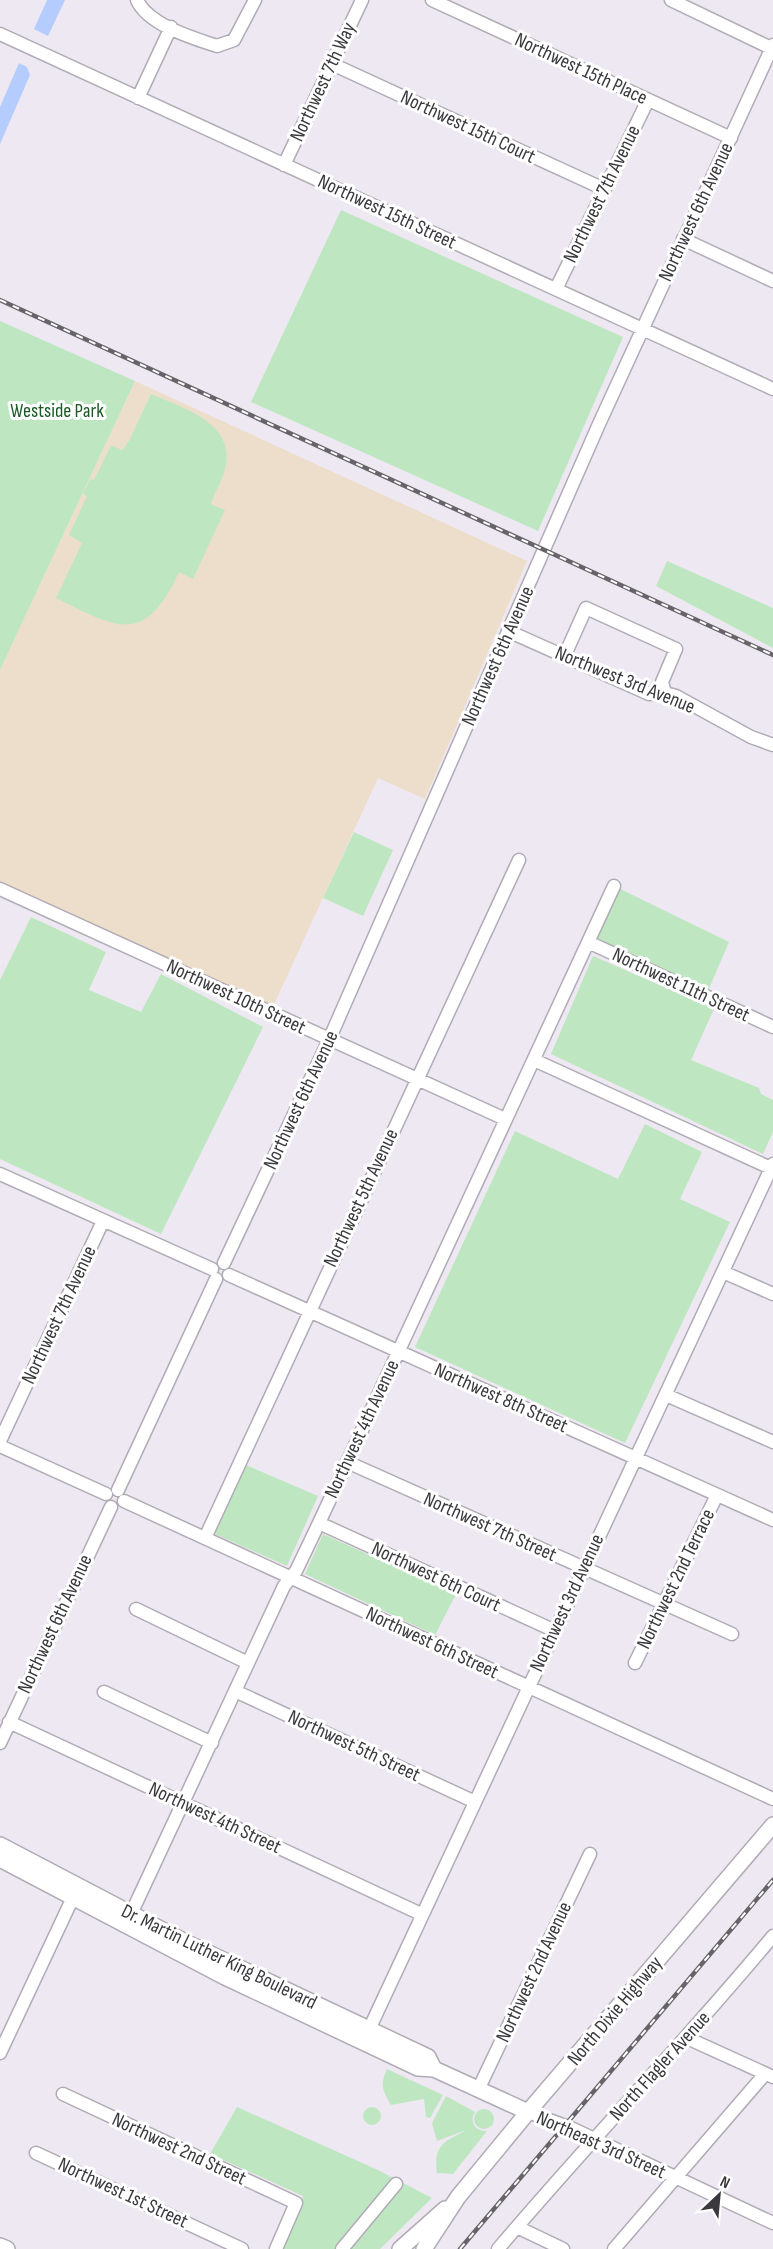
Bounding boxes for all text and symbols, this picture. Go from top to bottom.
street label: Northwest 7th Way [285,18,361,145]
street label: Northwest 15th Place [511,28,651,110]
street label: Northwest 15th Court [397,85,539,169]
street label: Northwest 7th Avenue [558,121,646,267]
street label: Northwest 6th Avenue [653,139,739,285]
street label: Northwest 15th Street [314,169,460,255]
park label: Westside Park [10,399,104,423]
street label: Northwest 6th Avenue [456,582,540,730]
street label: Northwest 3rd Avenue [551,641,699,719]
street label: Northwest 11th Street [609,943,753,1027]
street label: Northwest 10th Street [163,954,309,1040]
street label: Northwest 6th Avenue [258,1027,344,1173]
street label: Northwest 5th Avenue [319,1125,403,1271]
street label: Northwest 7th Avenue [16,1242,102,1388]
street label: Northwest 4th Avenue [319,1356,405,1502]
street label: Northwest 8th Street [431,1358,571,1438]
street label: Northwest 7th Street [420,1487,560,1567]
street label: Northwest 2nd Terrace [632,1505,720,1653]
street label: Northwest 3rd Avenue [525,1530,609,1676]
street label: Northwest 6th Court [368,1537,504,1617]
street label: Northwest 6th Avenue [12,1551,98,1697]
street label: Northwest 6th Street [362,1602,502,1684]
street label: Northwest 5th Street [284,1705,424,1787]
street label: Northwest 4th Street [145,1777,285,1859]
street label: Northwest 2nd Avenue [491,1898,577,2046]
street label: Dr. Martin Luther King Boulevard [117,1899,321,2015]
street label: North Dixie Highway [562,1951,668,2070]
street label: North Flagler Avenue [605,2006,715,2126]
street label: Northeast 3rd Street [533,2106,669,2184]
street label: Northwest 2nd Street [108,2107,250,2191]
street label: Northwest 1st Street [54,2152,192,2234]
north arrow [689,2165,749,2225]
text: N [717,2172,733,2193]

